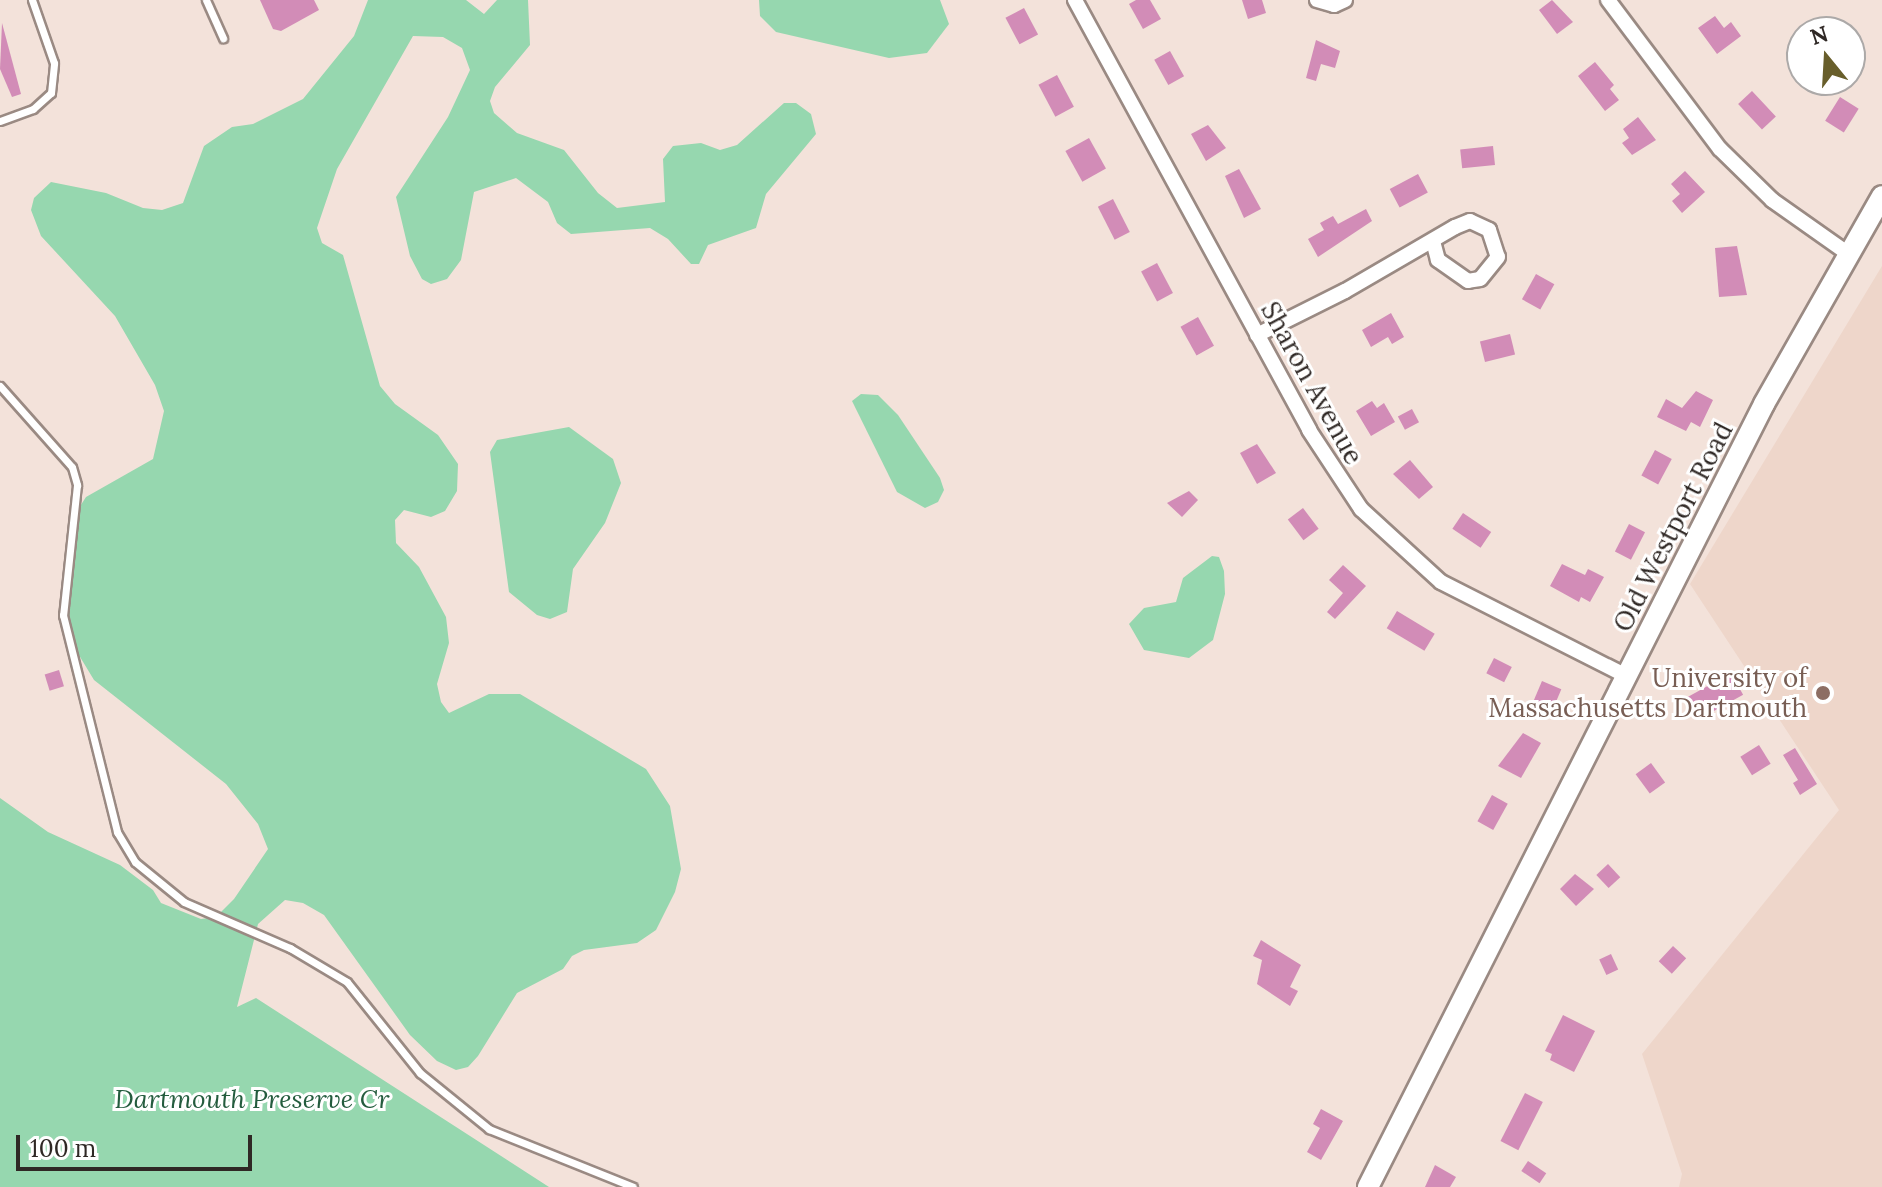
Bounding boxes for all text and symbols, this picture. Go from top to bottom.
north arrow [1786,16,1866,96]
text: N [1807,19,1832,51]
street label: Sharon Avenue [1255,296,1369,470]
street label: Old Westport Road [1607,417,1739,637]
place label: University of Massachusetts Dartmouth [1488,662,1807,724]
marker: University of Massachusetts Dartmouth [1814,684,1832,702]
park label: Dartmouth Preserve Cr [114,1083,390,1115]
scale bar [20,1119,256,1169]
text: 100 m [30,1133,96,1164]

